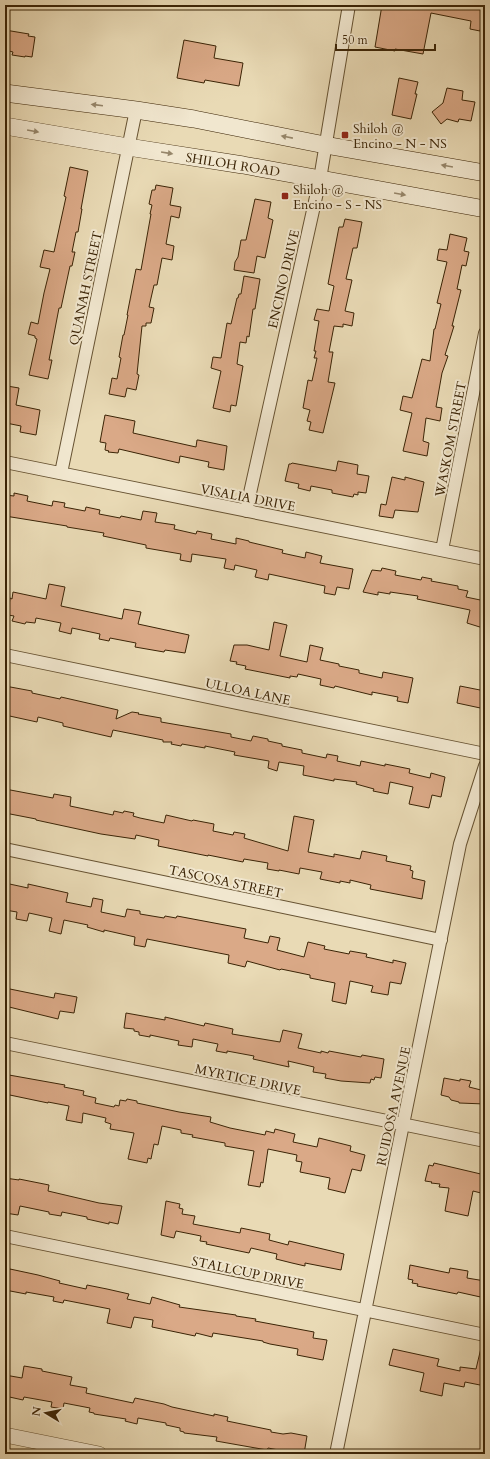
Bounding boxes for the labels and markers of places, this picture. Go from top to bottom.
place label: Shiloh @ Encino - N - NS [353,120,447,153]
marker: Shiloh @ Encino - N - NS [340,130,350,140]
place label: Shiloh @ Encino - S - NS [293,181,382,214]
marker: Shiloh @ Encino - S - NS [280,191,290,201]

